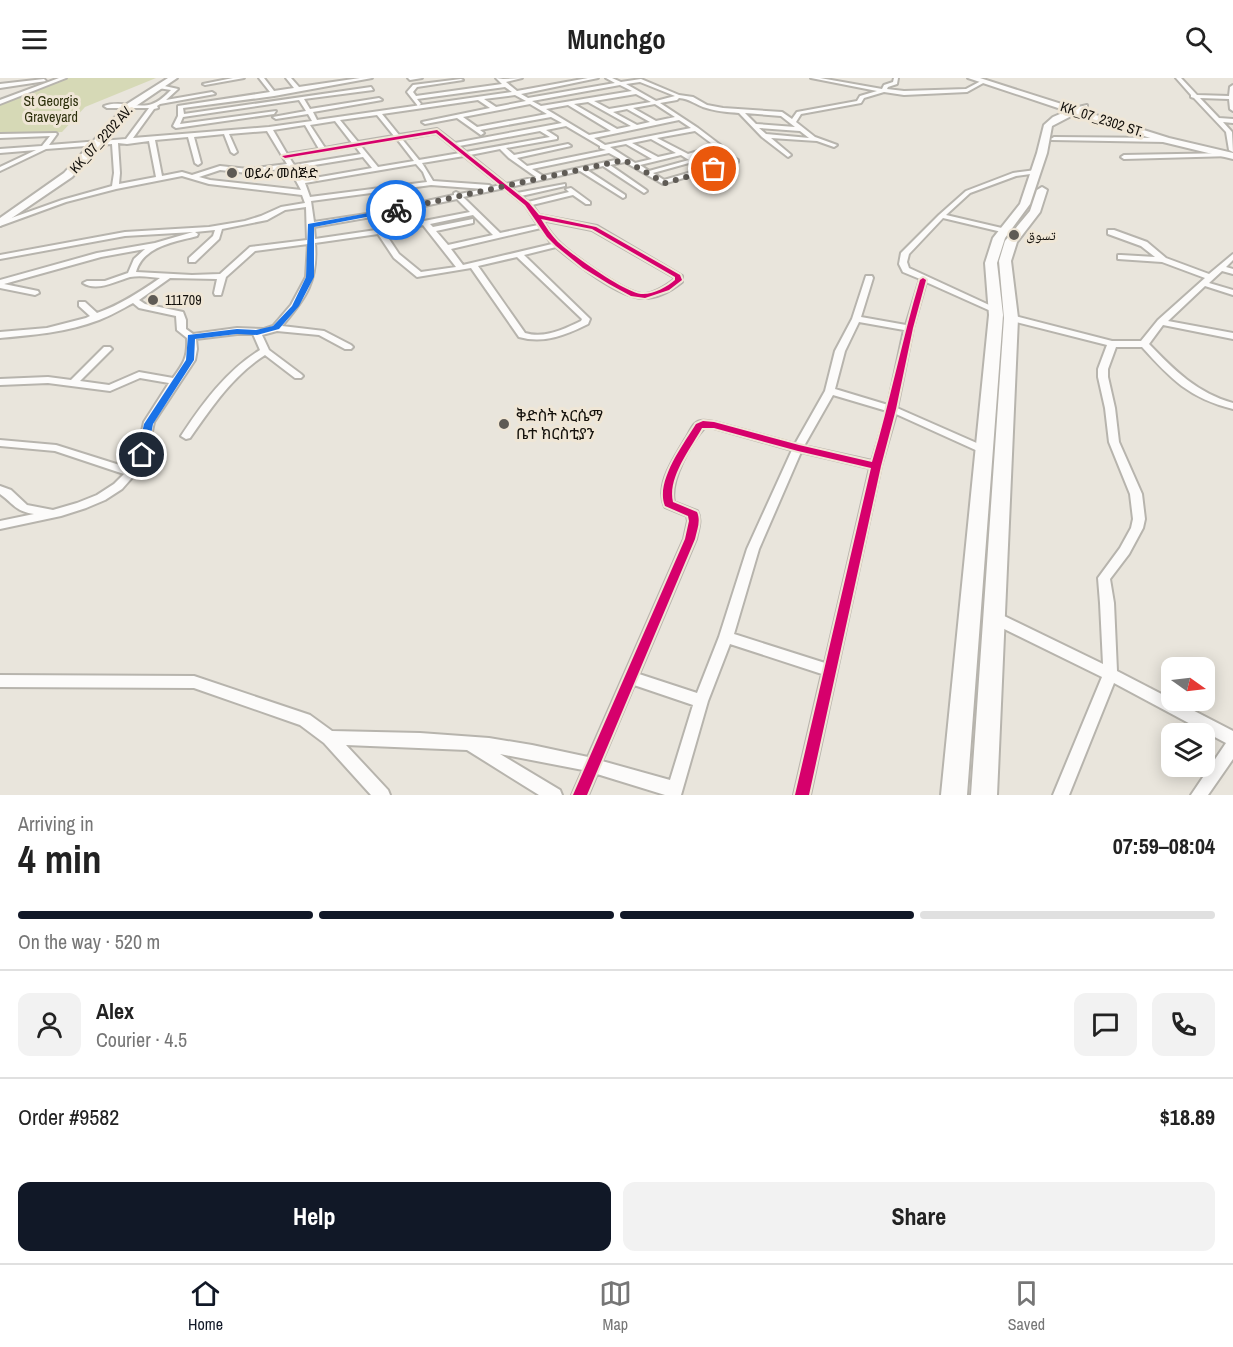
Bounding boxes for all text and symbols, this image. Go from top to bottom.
text: Munchgo [567,21,666,57]
icon: menu [18,23,51,56]
icon: search [1182,23,1215,56]
park label: St Georgis Graveyard [24,92,79,126]
street label: KK_07_2302 ST. [1058,97,1146,141]
street label: KK_07_2202 AV. [66,101,136,177]
pin [688,143,739,194]
icon: bag [697,152,730,185]
place label: ወይራ መስጅድ [244,164,318,182]
marker: ወይራ መስጅድ [225,166,239,180]
courier [366,180,426,240]
icon: bike [380,194,413,227]
place label: تسوق [1026,226,1056,244]
marker: تسوق [1007,228,1021,242]
place label: 111709 [165,291,202,309]
marker: 111709 [146,293,160,307]
place label: ቅድስት አርሴማ ቤተ ክርስቲያን [516,404,603,444]
marker: ቅድስት አርሴማ ቤተ ክርስቲያን [497,417,511,431]
pin [116,429,167,480]
icon: home [125,438,158,471]
north arrow [1161,657,1215,711]
map controls [1161,657,1215,777]
button: layers [1161,723,1215,777]
text: Arriving in [18,810,94,837]
text: 07:59–08:04 [1113,831,1215,861]
text: 4 min [18,833,102,885]
text: On the way · 520 m [18,928,160,955]
button: person [18,993,81,1056]
button: chat [1074,993,1137,1056]
button: phone [1152,993,1215,1056]
text: Alex [96,996,134,1026]
text: Courier · 4.5 [96,1026,187,1053]
text: Order #9582 [18,1102,119,1132]
text: $18.89 [1160,1102,1215,1132]
button: Help [18,1182,611,1251]
button: Share [623,1182,1215,1251]
tab: Home [188,1277,223,1335]
tab: Map [599,1277,632,1335]
tab: Saved [1008,1277,1045,1335]

